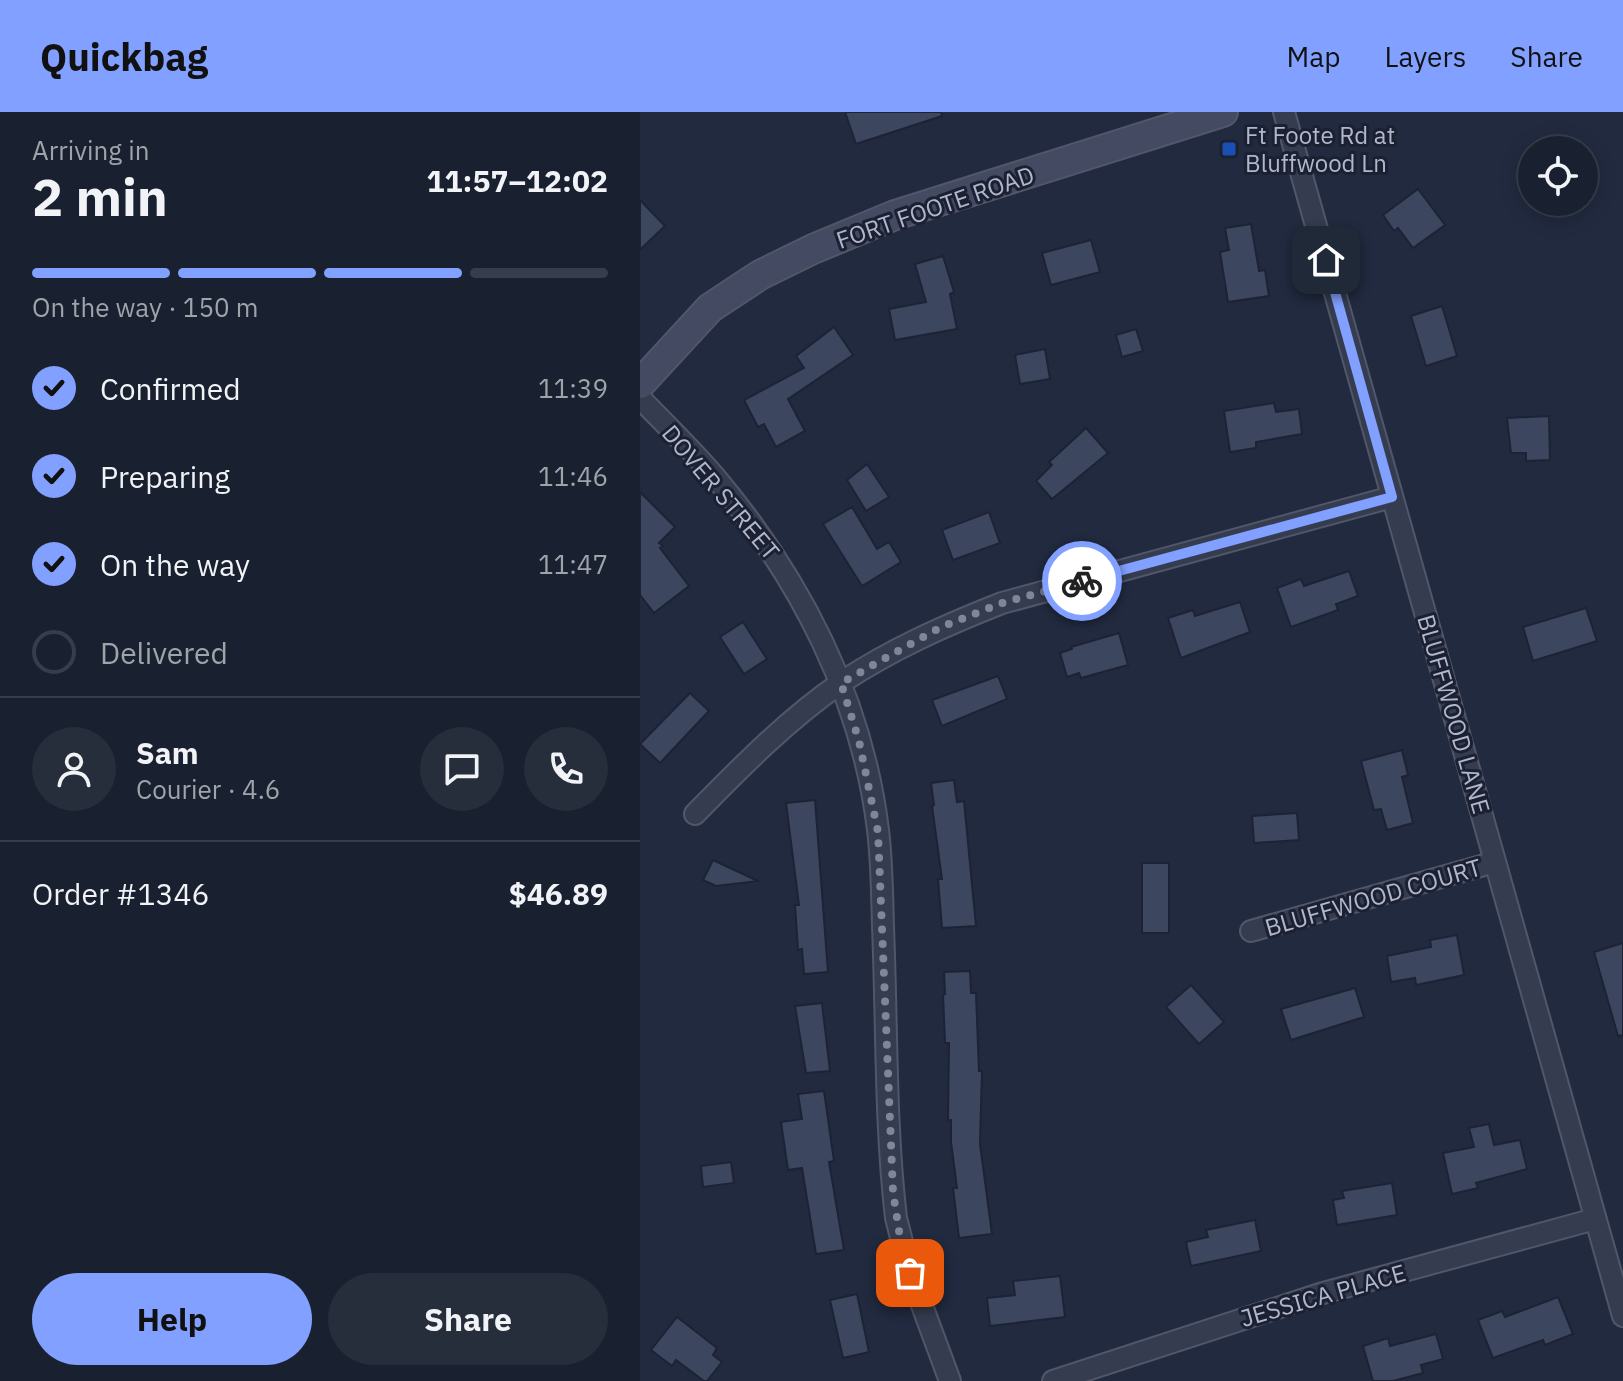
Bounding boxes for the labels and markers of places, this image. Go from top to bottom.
place label: Ft Foote Rd at Bluffwood Ln [1245,119,1395,179]
marker: Ft Foote Rd at Bluffwood Ln [1220,140,1238,158]
pin [1292,226,1360,294]
pin [876,1239,944,1307]

